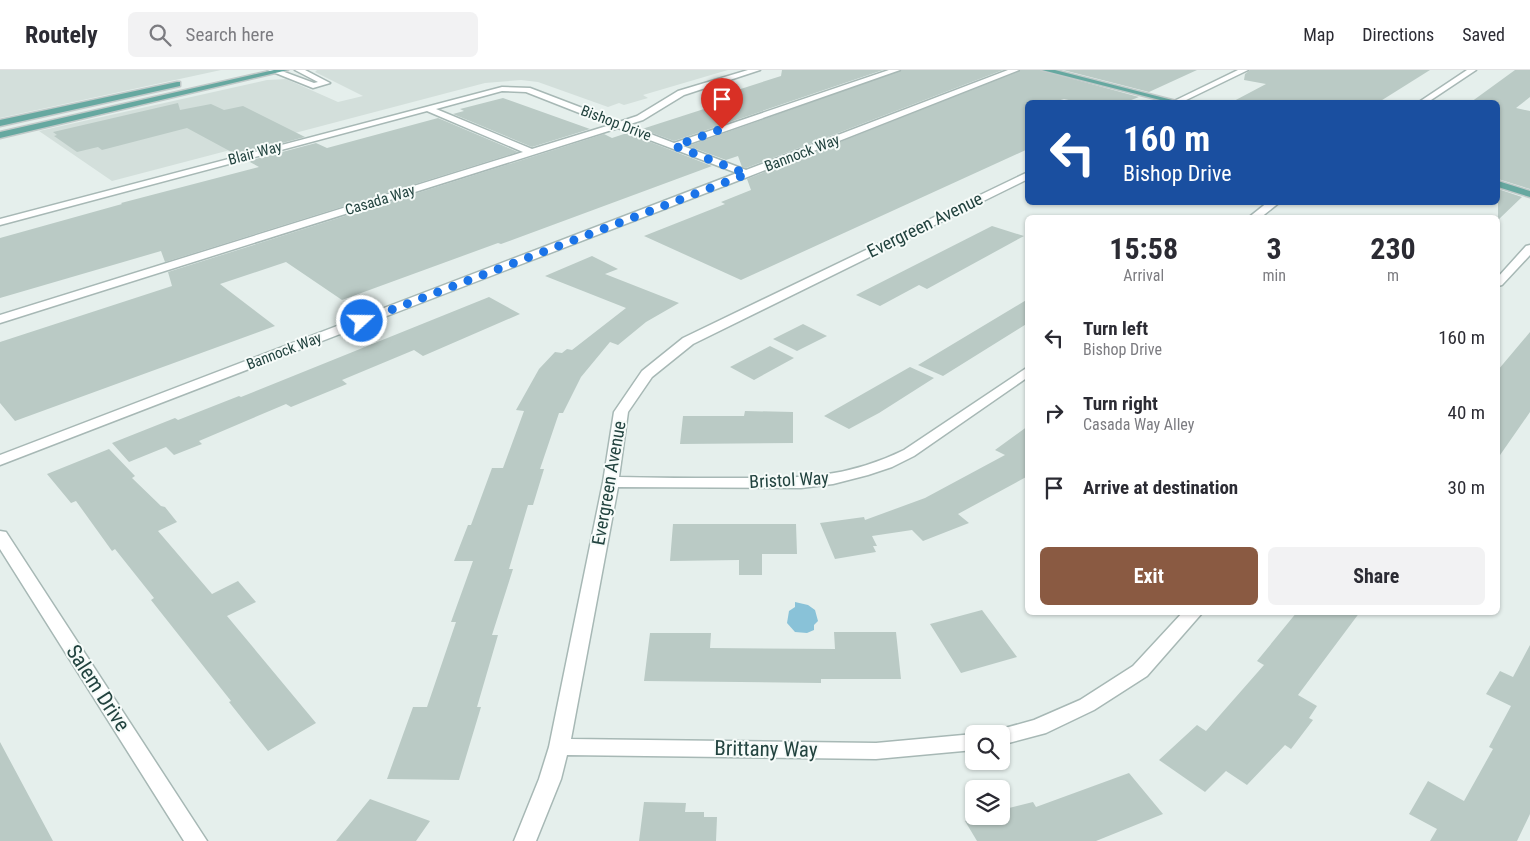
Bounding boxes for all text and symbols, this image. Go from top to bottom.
search box [128,12,478,57]
text: Routely [25,21,98,49]
icon: search [146,21,174,49]
text: Search here [186,23,274,46]
text: Map [1303,24,1334,45]
text: Directions [1362,24,1434,45]
text: Saved [1462,24,1505,45]
pin [701,78,743,129]
icon: arrive [708,85,736,113]
street label: Bishop Drive [578,101,654,145]
text: 160 m [1123,119,1210,160]
icon: left [1040,120,1105,185]
street label: Bannock Way [762,130,842,176]
street label: Blair Way [226,137,284,169]
text: Bishop Drive [1123,161,1232,186]
street label: Casada Way [343,181,417,219]
street label: Evergreen Avenue [864,188,986,262]
text: 15:58 [1109,231,1178,266]
text: 3 [1267,231,1282,266]
text: 230 [1370,231,1416,266]
text: Arrival [1123,266,1164,285]
text: min [1262,266,1286,285]
text: m [1387,266,1399,285]
position arrow [335,294,387,346]
text: Turn left [1083,317,1148,340]
icon: left [1040,324,1068,352]
text: 160 m [1438,326,1485,349]
street label: Bannock Way [244,328,324,374]
text: Bishop Drive [1083,340,1162,359]
text: Turn right [1083,392,1158,415]
icon: right [1040,399,1068,427]
text: 40 m [1448,401,1485,424]
text: Casada Way Alley [1083,415,1194,434]
street label: Evergreen Avenue [587,419,630,547]
street label: Bristol Way [749,467,830,492]
icon: arrive [1040,474,1068,502]
text: Arrive at destination [1083,476,1238,499]
text: 30 m [1448,476,1485,499]
button: Exit [1040,547,1258,605]
button: Share [1268,547,1485,605]
street label: Salem Drive [61,640,135,736]
map controls [965,725,1010,825]
button: search [965,725,1010,770]
street label: Brittany Way [714,736,818,762]
button: layers [965,780,1010,825]

